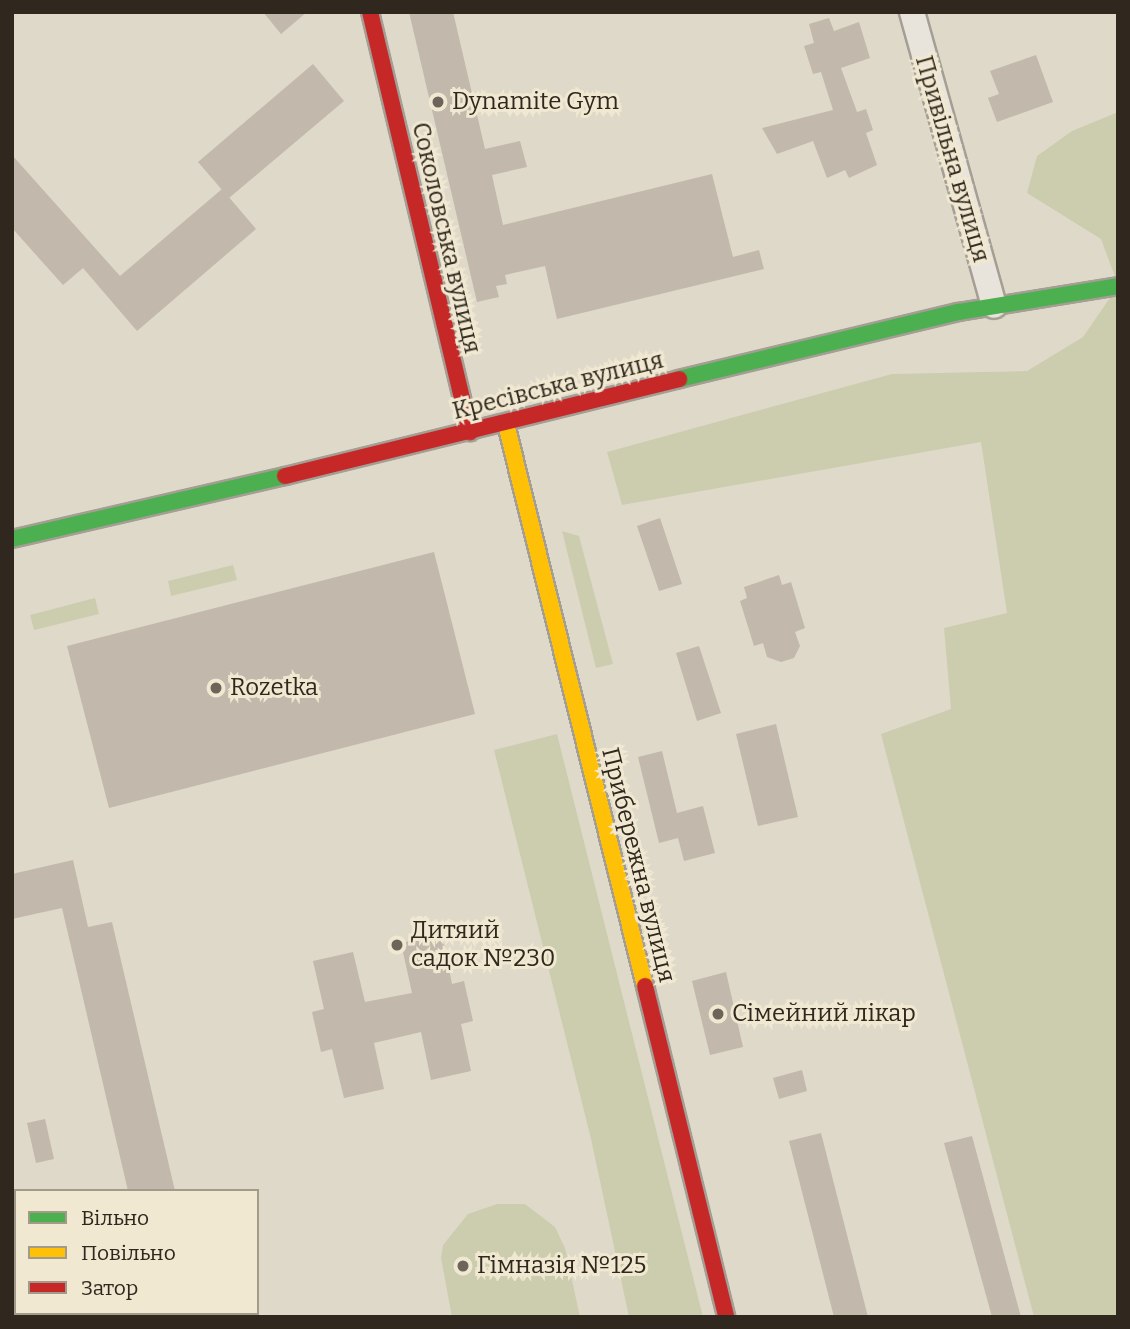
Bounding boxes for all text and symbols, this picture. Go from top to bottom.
street label: Привільна вулиця [909,52,995,266]
place label: Dynamite Gym [452,88,619,116]
marker: Dynamite Gym [430,94,446,110]
street label: Соколовська вулиця [405,120,487,356]
street label: Кресівська вулиця [450,346,666,426]
place label: Rozetka [230,674,318,702]
marker: Rozetka [208,680,224,696]
street label: Прибережна вулиця [595,745,681,985]
place label: Дитяий садок №230 [411,917,555,973]
marker: Дитяий садок №230 [389,937,405,953]
place label: Сімейний лікар [732,1000,916,1028]
marker: Сімейний лікар [710,1006,726,1022]
legend [14,1189,259,1315]
text: Вільно [81,1205,149,1231]
text: Повільно [81,1240,176,1266]
place label: Гімназія №125 [477,1252,646,1280]
marker: Гімназія №125 [455,1258,471,1274]
text: Затор [81,1275,138,1301]

